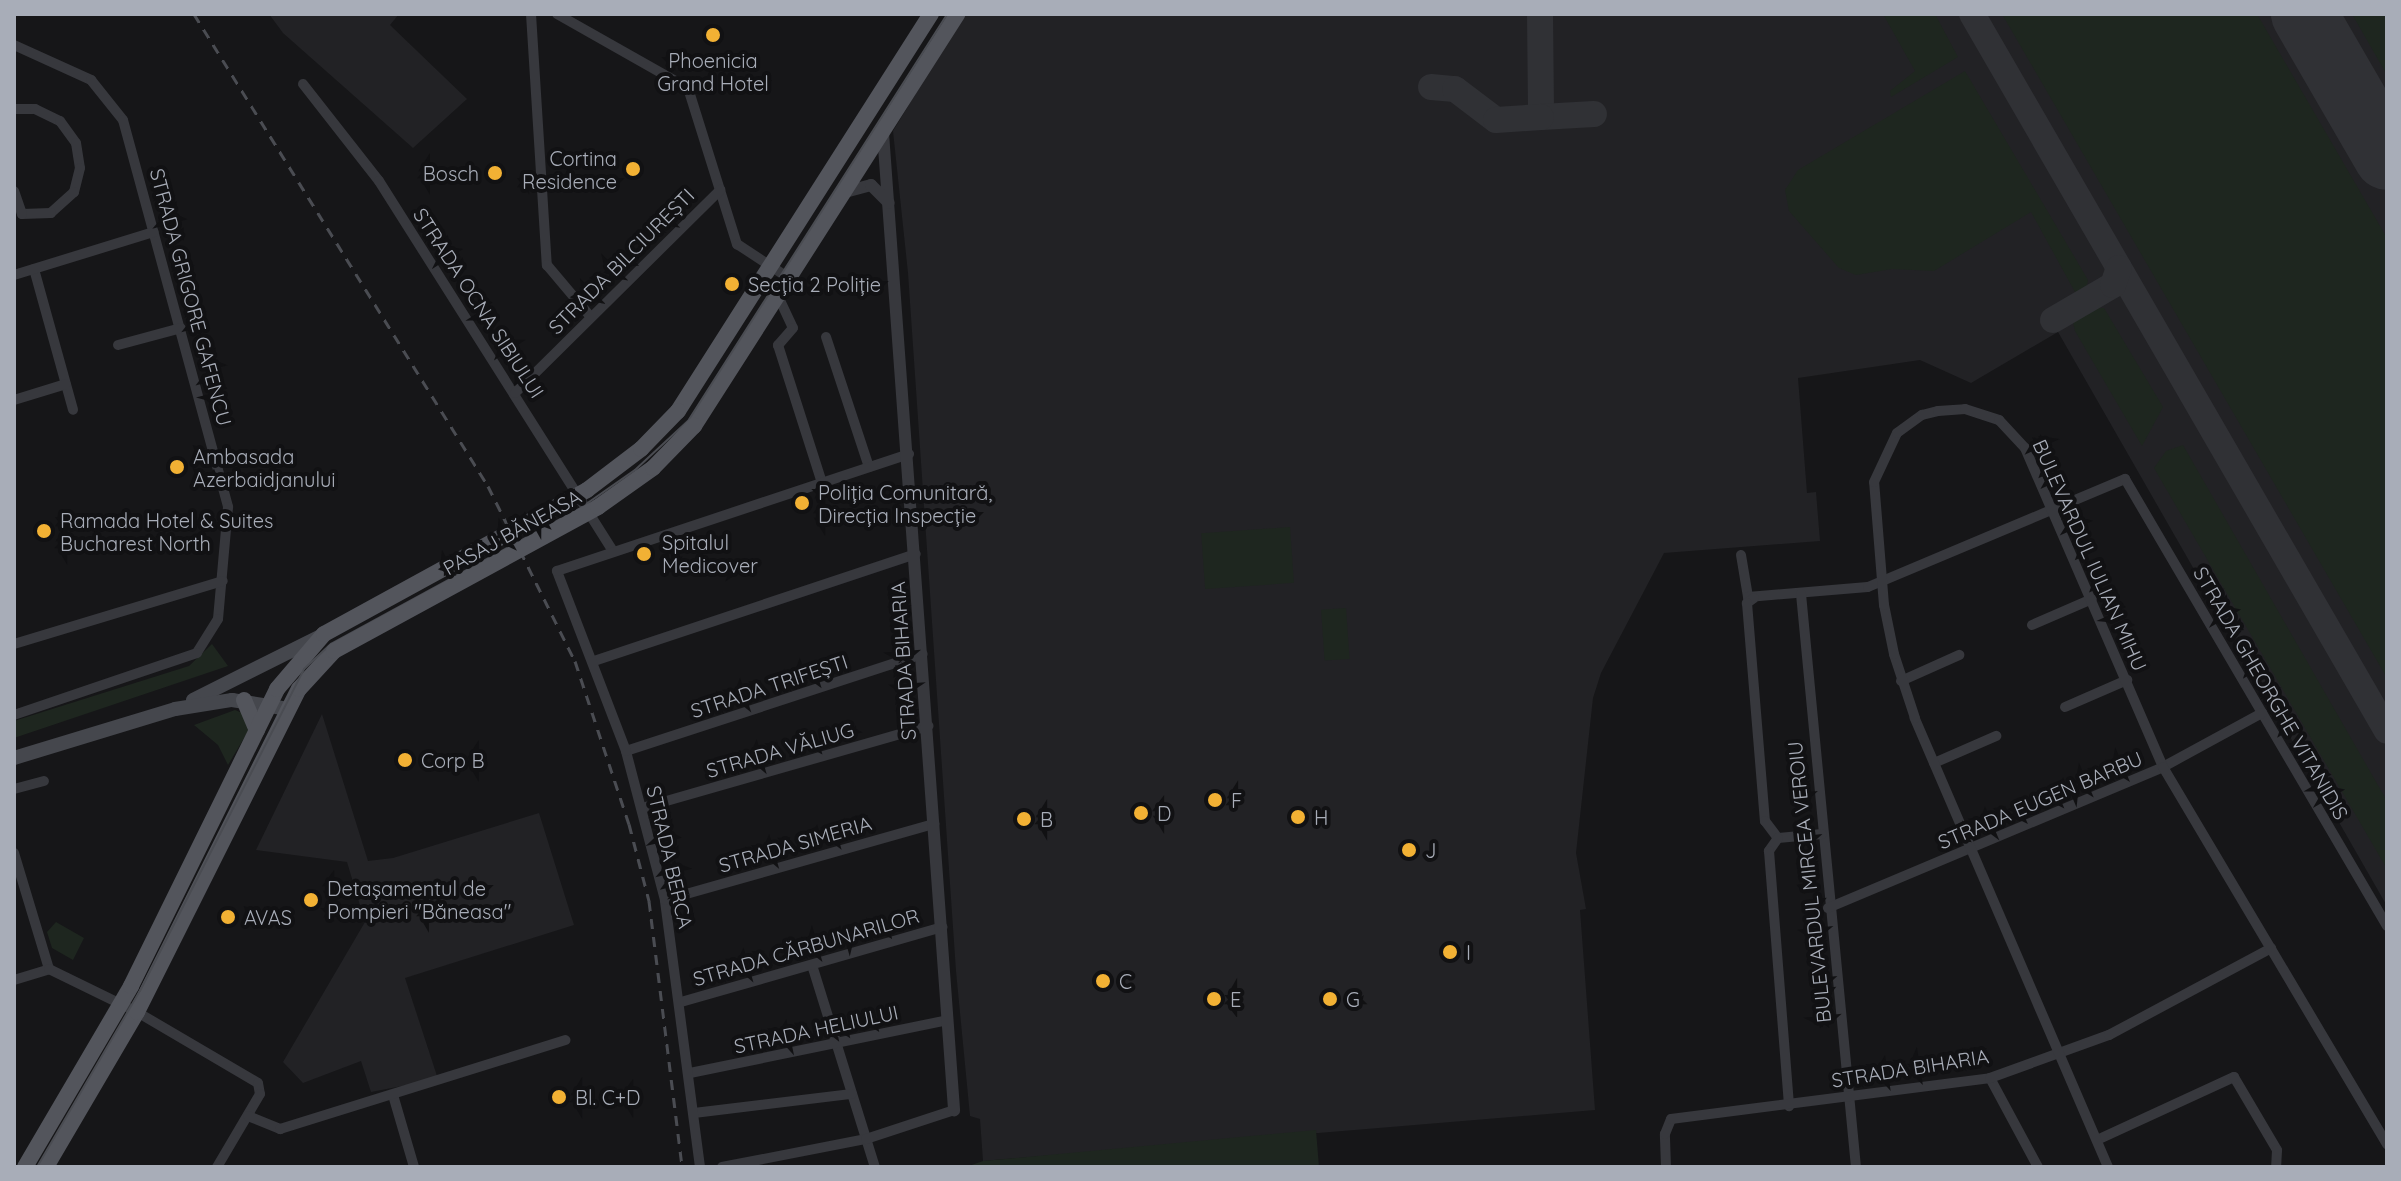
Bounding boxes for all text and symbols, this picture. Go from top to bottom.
marker: Phoenicia Grand Hotel [704,26,722,44]
place label: Phoenicia Grand Hotel [657,48,769,95]
place label: Cortina Residence [522,146,617,193]
marker: Cortina Residence [624,160,642,178]
place label: Bosch [423,161,479,185]
marker: Bosch [486,164,504,182]
street label: STRADA GRIGORE GAFENCU [145,166,237,428]
street label: STRADA BILCIUREȘTI [543,183,699,339]
street label: STRADA OCNA SIBIULUI [409,203,549,403]
place label: Secția 2 Poliție [748,272,881,296]
marker: Secția 2 Poliție [723,275,741,293]
street label: BULEVARDUL IULIAN MIHU [2028,435,2152,675]
place label: Ambasada Azerbaidjanului [193,444,336,491]
marker: Ambasada Azerbaidjanului [168,458,186,476]
place label: Poliția Comunitară, Direcția Inspecție [818,480,992,527]
street label: PASAJ BĂNEASA [439,484,585,580]
marker: Poliția Comunitară, Direcția Inspecție [793,494,811,512]
place label: Ramada Hotel & Suites Bucharest North [60,508,273,555]
marker: Ramada Hotel & Suites Bucharest North [35,522,53,540]
place label: Spitalul Medicover [662,530,758,577]
marker: Spitalul Medicover [633,543,655,565]
street label: STRADA GHEORGHE VITANIDIS [2189,562,2353,824]
street label: STRADA BIHARIA [885,581,921,741]
street label: STRADA TRIFEȘTI [687,649,851,723]
street label: STRADA VĂLIUG [703,717,857,783]
street label: BULEVARDUL MIRCEA VEROIU [1782,740,1836,1024]
street label: STRADA EUGEN BARBU [1934,746,2146,854]
place label: Corp B [421,748,484,772]
marker: Corp B [396,751,414,769]
street label: STRADA BERCA [642,783,698,931]
place label: F [1231,788,1242,812]
marker: F [1206,791,1224,809]
place label: D [1157,801,1171,825]
marker: D [1132,804,1150,822]
place label: H [1314,805,1328,829]
place label: B [1040,807,1053,831]
marker: H [1289,808,1307,826]
marker: B [1015,810,1033,828]
street label: STRADA SIMERIA [716,811,874,877]
place label: J [1425,838,1436,862]
marker: J [1400,841,1418,859]
place label: Detașamentul de Pompieri "Băneasa" [327,876,511,923]
marker: Detașamentul de Pompieri "Băneasa" [302,891,320,909]
street label: STRADA CĂRBUNARILOR [690,903,922,991]
place label: AVAS [244,905,292,929]
marker: AVAS [219,908,237,926]
place label: I [1466,940,1471,964]
marker: I [1441,943,1459,961]
place label: C [1119,969,1132,993]
marker: C [1094,972,1112,990]
place label: E [1230,987,1241,1011]
place label: G [1346,987,1360,1011]
marker: E [1205,990,1223,1008]
marker: G [1321,990,1339,1008]
street label: STRADA HELIULUI [732,1000,900,1058]
street label: STRADA BIHARIA [1830,1044,1990,1092]
place label: Bl. C+D [575,1085,640,1109]
marker: Bl. C+D [550,1088,568,1106]

